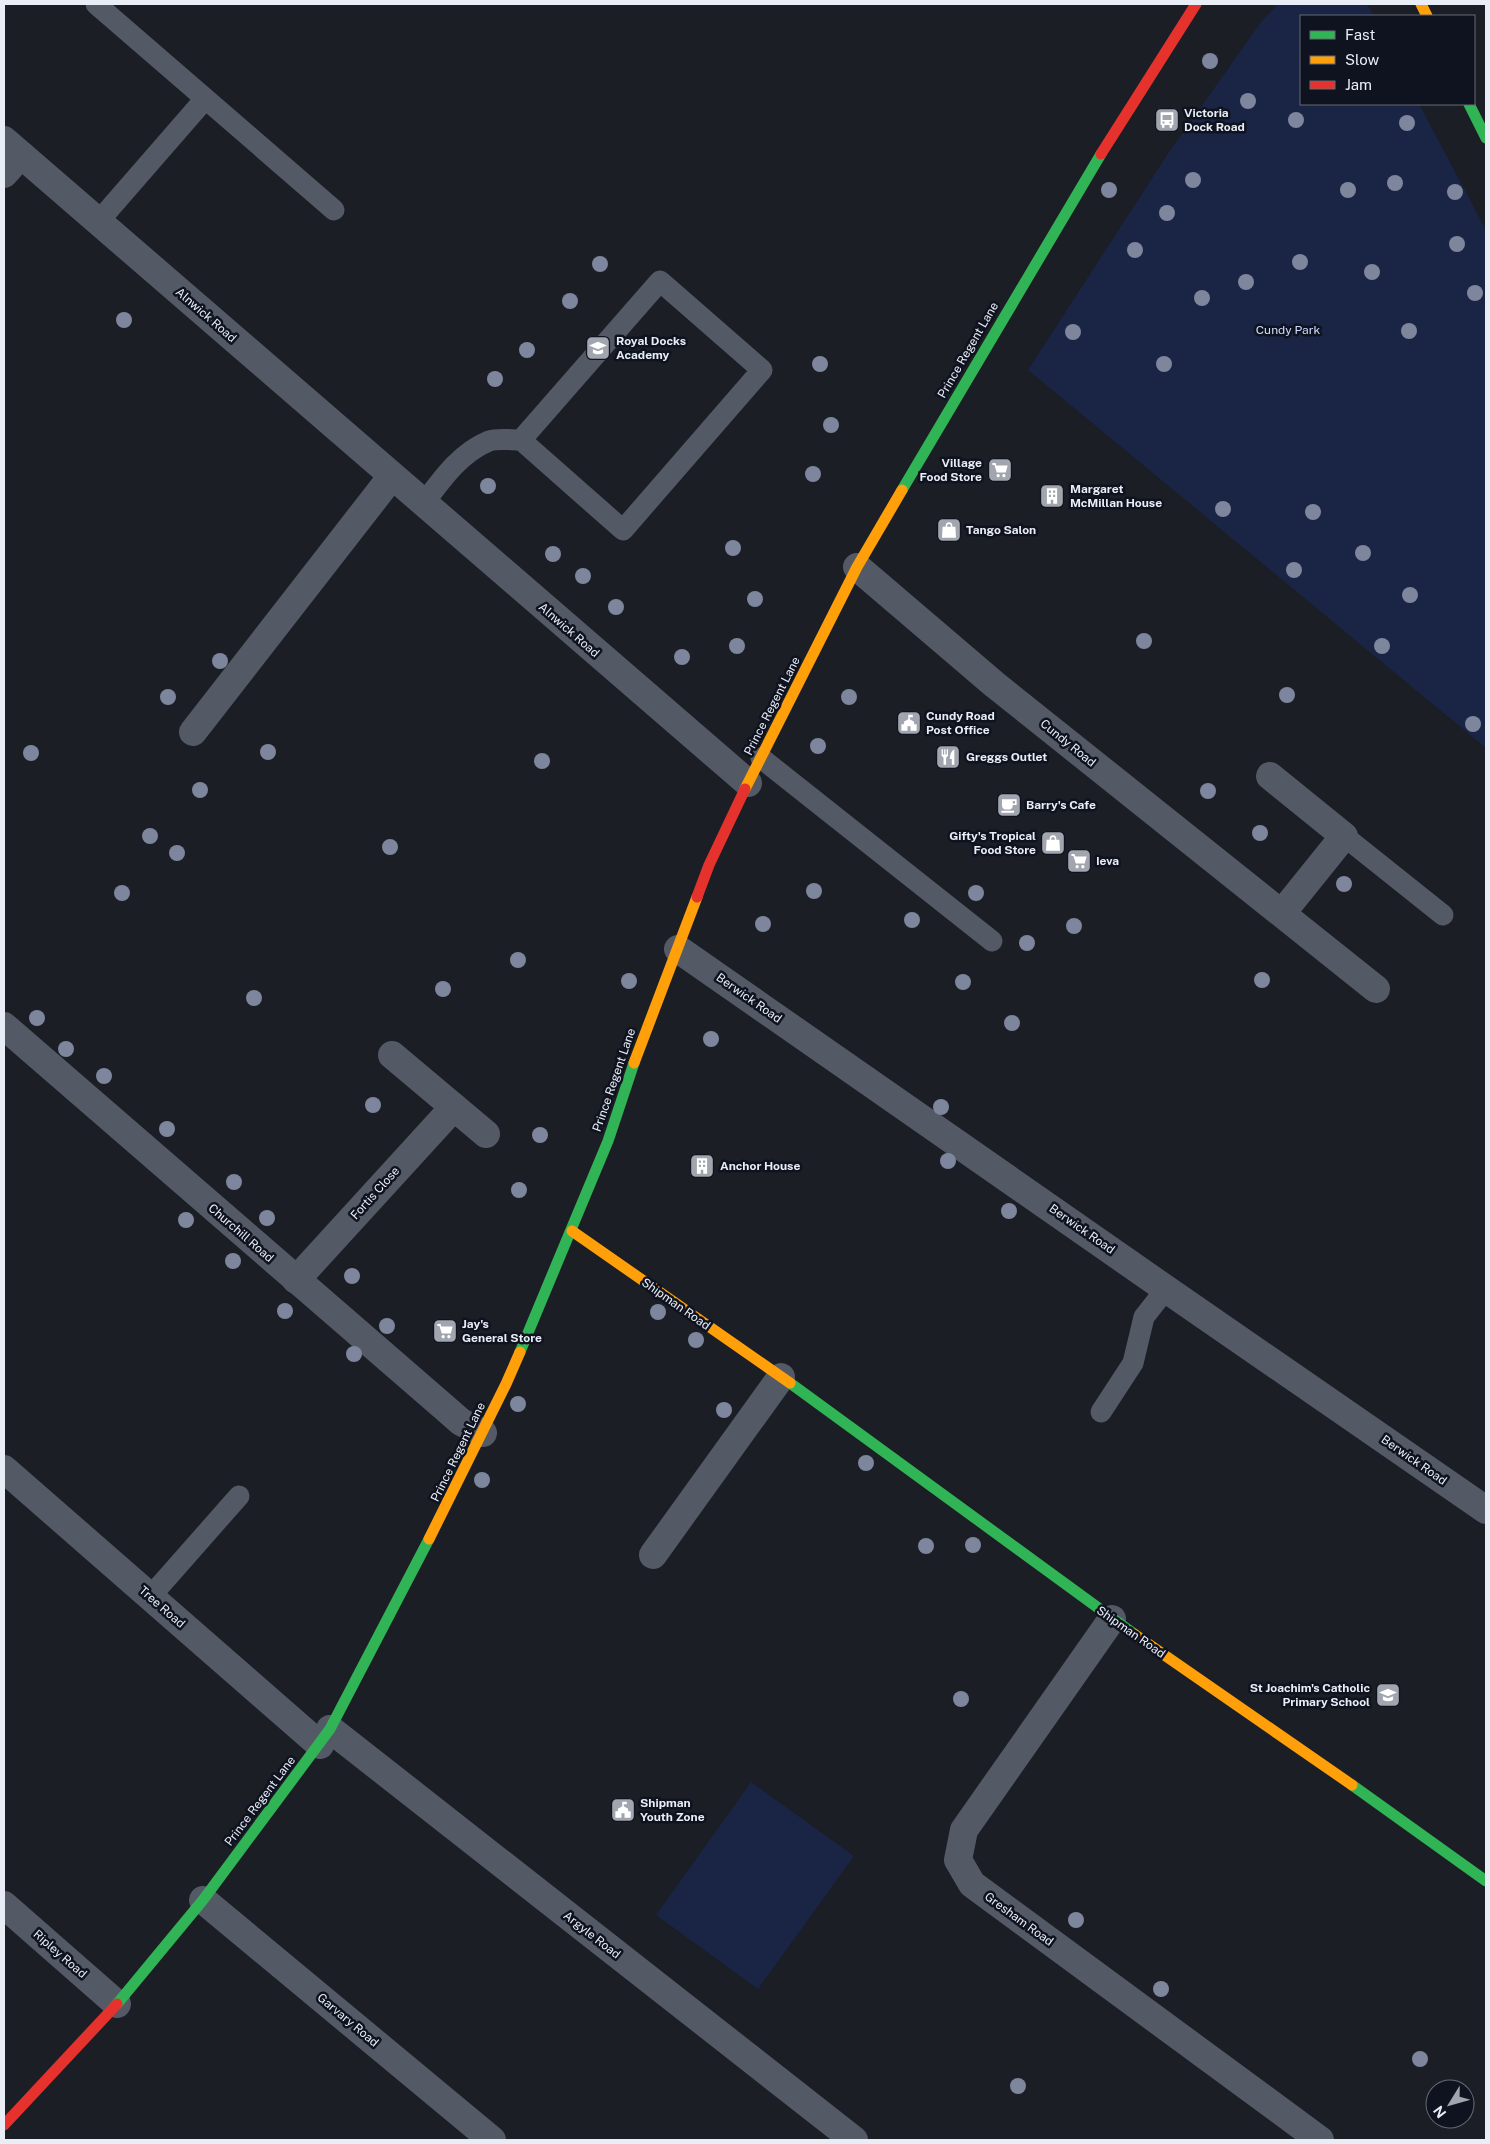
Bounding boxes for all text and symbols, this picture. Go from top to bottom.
legend [1300,15,1475,105]
text: Fast [1345,26,1375,43]
text: Slow [1345,51,1380,68]
text: Jam [1345,76,1372,93]
place label: Victoria Dock Road [1184,106,1245,134]
bus stop icon: Victoria Dock Road [1154,107,1180,133]
street label: Alnwick Road [173,285,239,345]
street label: Prince Regent Lane [935,299,1001,400]
park label: Cundy Park [1256,323,1320,337]
place label: Royal Docks Academy [616,334,686,362]
school or university icon: Royal Docks Academy [585,335,611,361]
place label: Village Food Store [919,456,982,484]
supermarket icon: Village Food Store [987,457,1013,483]
place label: Margaret McMillan House [1070,482,1162,510]
building icon: Margaret McMillan House [1039,483,1065,509]
shop icon: Tango Salon [936,517,962,543]
place label: Tango Salon [966,523,1036,537]
street label: Alnwick Road [536,600,602,660]
street label: Prince Regent Lane [741,654,803,758]
place label: Cundy Road Post Office [926,709,995,737]
public building icon: Cundy Road Post Office [896,710,922,736]
street label: Cundy Road [1038,716,1098,770]
restaurant icon: Greggs Outlet [935,744,961,770]
place label: Greggs Outlet [966,750,1047,764]
cafe icon: Barry's Cafe [996,792,1022,818]
place label: Barry's Cafe [1026,798,1096,812]
place label: Gifty's Tropical Food Store [949,829,1036,857]
shop icon: Gifty's Tropical Food Store [1040,830,1066,856]
supermarket icon: Ieva [1066,848,1092,874]
place label: Ieva [1096,854,1119,868]
street label: Berwick Road [714,970,784,1026]
street label: Prince Regent Lane [590,1026,638,1134]
building icon: Anchor House [689,1153,715,1179]
place label: Anchor House [720,1159,800,1173]
street label: Fortis Close [348,1164,402,1222]
street label: Churchill Road [206,1201,276,1265]
street label: Berwick Road [1047,1201,1117,1257]
street label: Shipman Road [639,1275,713,1333]
place label: Jay's General Store [462,1317,542,1345]
supermarket icon: Jay's General Store [432,1318,458,1344]
street label: Prince Regent Lane [428,1400,488,1504]
street label: Berwick Road [1379,1432,1449,1488]
street label: Tree Road [136,1583,188,1631]
street label: Shipman Road [1094,1603,1168,1661]
place label: St Joachim's Catholic Primary School [1250,1681,1370,1709]
school or university icon: St Joachim's Catholic Primary School [1375,1682,1401,1708]
street label: Prince Regent Lane [222,1753,298,1849]
place label: Shipman Youth Zone [640,1796,705,1824]
public building icon: Shipman Youth Zone [610,1797,636,1823]
street label: Gresham Road [982,1889,1056,1949]
street label: Argyle Road [561,1908,623,1962]
street label: Ripley Road [31,1927,89,1981]
street label: Garvary Road [315,1990,381,2050]
north arrow [1425,2079,1475,2129]
text: N [1430,2103,1449,2121]

